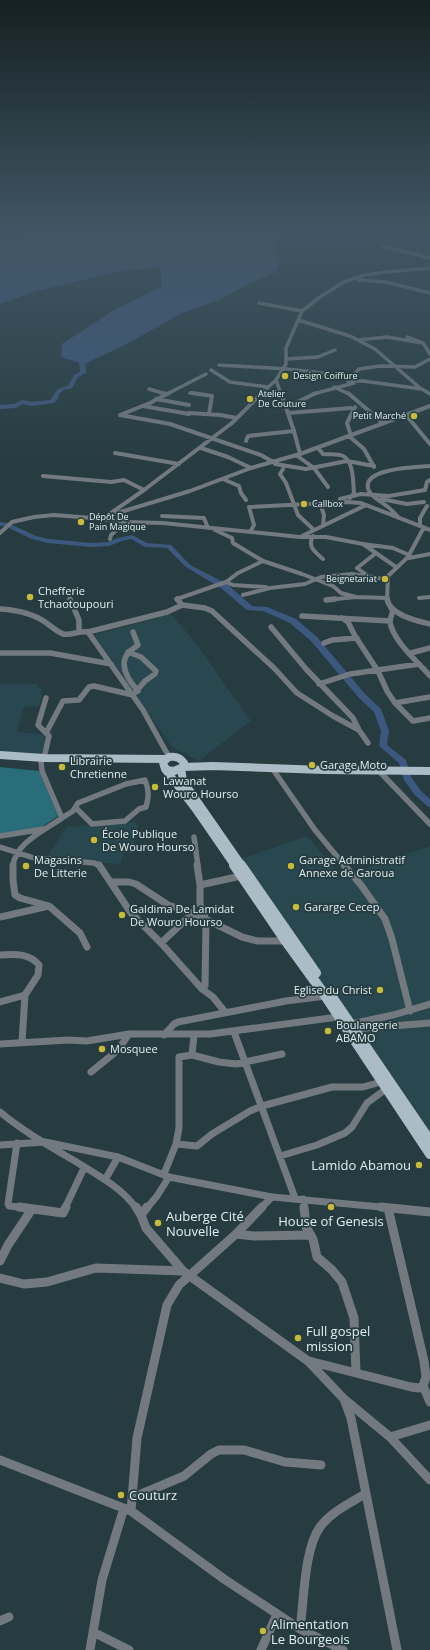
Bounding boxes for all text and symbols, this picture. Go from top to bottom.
place label: Design Coiffure [293,369,358,382]
marker: Design Coiffure [280,371,290,381]
place label: Atelier De Couture [258,387,306,410]
marker: Atelier De Couture [245,394,255,404]
place label: Petit Marché [353,409,406,422]
marker: Petit Marché [409,411,419,421]
place label: Callbox [312,497,343,510]
marker: Callbox [299,499,309,509]
place label: Dépôt De Pain Magique [89,510,146,533]
marker: Dépôt De Pain Magique [76,517,86,527]
place label: Beignetariat [326,572,377,585]
marker: Beignetariat [380,574,390,584]
place label: Chefferie Tchaotoupouri [38,583,113,611]
marker: Chefferie Tchaotoupouri [25,592,35,602]
place label: Librairie Chretienne [70,753,127,781]
place label: Garage Moto [320,757,387,772]
marker: Garage Moto [307,760,317,770]
marker: Librairie Chretienne [57,762,67,772]
place label: Lawanat Wouro Hourso [163,773,239,801]
marker: Lawanat Wouro Hourso [150,782,160,792]
place label: École Publique De Wouro Hourso [102,826,195,854]
marker: École Publique De Wouro Hourso [89,835,99,845]
place label: Magasins De Litterie [34,852,87,880]
place label: Garage Administratif Annexe de Garoua [299,852,406,880]
marker: Magasins De Litterie [21,861,31,871]
marker: Garage Administratif Annexe de Garoua [286,861,296,871]
place label: Gararge Cecep [304,899,380,914]
place label: Galdima De Lamidat De Wouro Hourso [130,901,234,929]
marker: Gararge Cecep [291,902,301,912]
marker: Galdima De Lamidat De Wouro Hourso [117,910,127,920]
place label: Eglise du Christ [294,982,372,997]
marker: Eglise du Christ [375,985,385,995]
place label: Boulangerie ABAMO [336,1017,398,1045]
marker: Boulangerie ABAMO [323,1026,333,1036]
place label: Mosquee [110,1041,158,1056]
marker: Mosquee [97,1044,107,1054]
place label: Lamido Abamou [311,1156,411,1174]
marker: Lamido Abamou [414,1160,424,1170]
marker: House of Genesis [326,1202,336,1212]
place label: Auberge Cité Nouvelle [166,1207,244,1240]
place label: House of Genesis [278,1212,384,1230]
marker: Auberge Cité Nouvelle [153,1218,163,1228]
place label: Full gospel mission [306,1322,370,1355]
marker: Full gospel mission [293,1333,303,1343]
place label: Couturz [129,1486,177,1504]
marker: Couturz [116,1490,126,1500]
place label: Alimentation Le Bourgeois [271,1615,350,1648]
marker: Alimentation Le Bourgeois [258,1626,268,1636]

